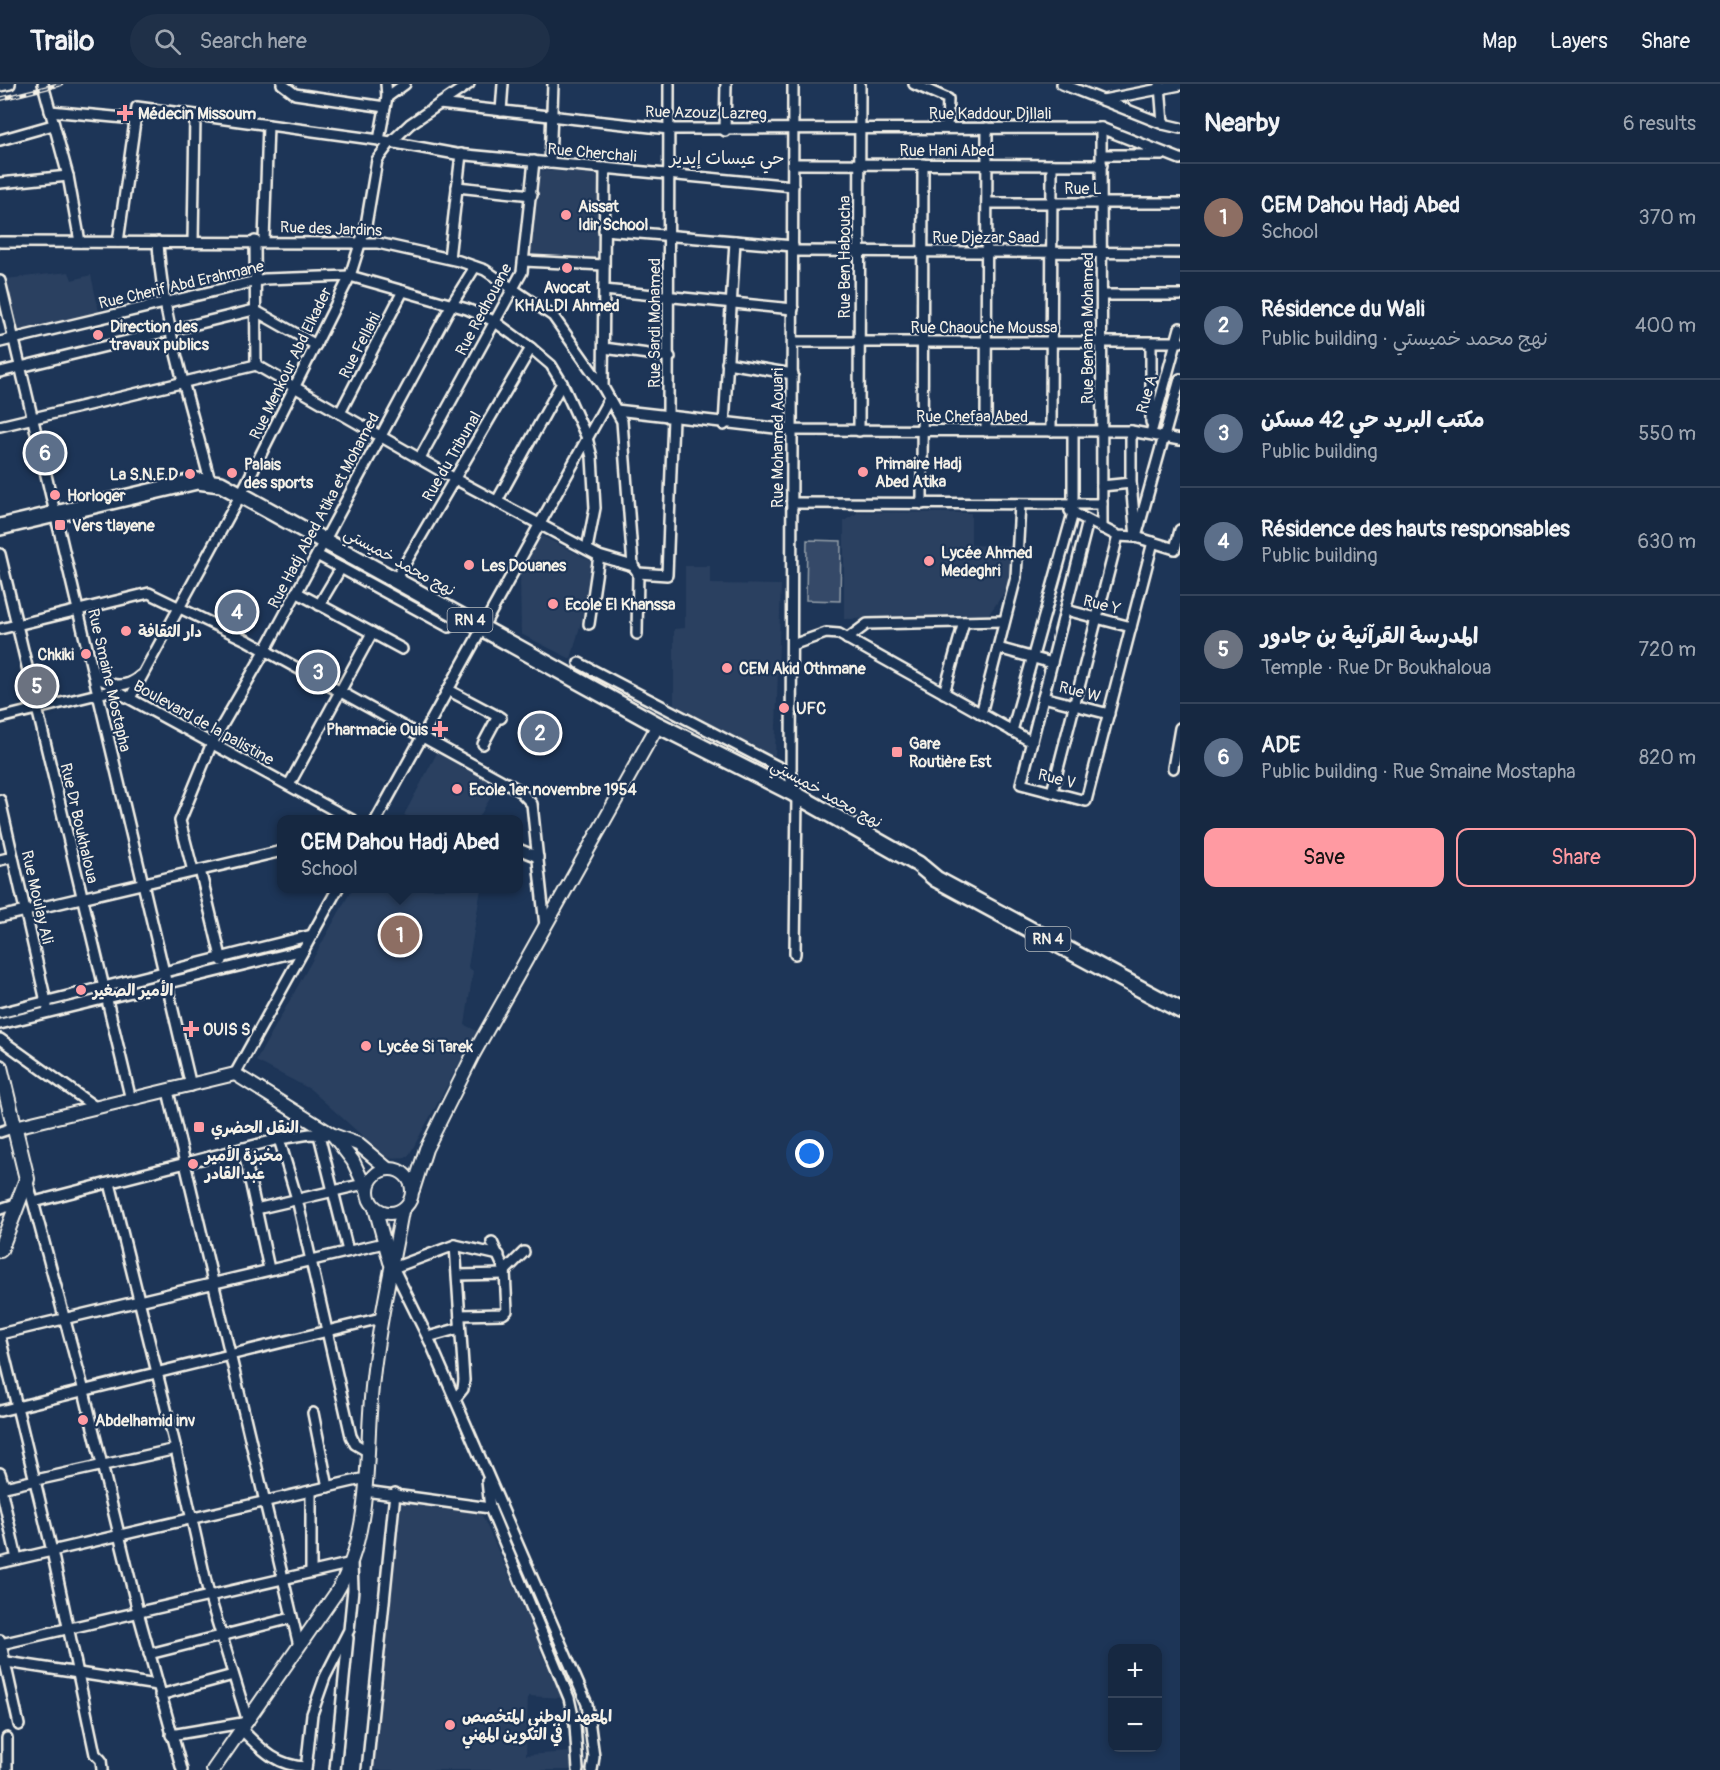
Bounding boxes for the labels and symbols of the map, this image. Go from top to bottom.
street label: Rue Azouz Lazreg [645,102,767,124]
marker: Médecin Missoum [116,104,134,122]
place label: Médecin Missoum [138,104,256,124]
street label: Rue Kaddour Djllali [929,104,1051,124]
street label: Rue Cherchali [547,139,637,167]
street label: Rue Hani Abed [899,141,995,161]
district label: حي عيسات إيدير [667,147,785,174]
street label: Rue L [1064,179,1102,199]
street label: Rue Ben Haboucha [835,196,855,318]
place label: Aissat Idir School [578,197,649,235]
marker: Aissat Idir School [559,208,573,222]
street label: Rue des Jardins [280,217,382,241]
street label: Rue Djezar Saad [932,228,1040,248]
street label: Rue Benama Mohamed [1078,252,1098,404]
street label: Rue Cherif Abd Erahmane [97,256,266,314]
street label: Rue Sardi Mohamed [645,258,665,388]
street label: Rue Redhouane [451,260,517,359]
marker: Avocat KHALDI Ahmed [560,261,574,275]
place label: Avocat KHALDI Ahmed [514,278,620,316]
street label: Rue Menkour Abd Elkader [245,284,337,443]
street label: Rue Fellahi [335,309,385,382]
place label: Direction des travaux publics [109,317,210,355]
street label: Rue Chaouche Moussa [910,318,1058,338]
marker: Direction des travaux publics [91,328,105,342]
street label: Rue Mohamed Aouari [768,368,788,508]
street label: Rue A [1132,373,1162,416]
street label: Rue Chefaa Abed [916,407,1028,427]
street label: Rue du Tribunal [418,408,486,505]
street label: Rue Hadj Abed Atika et Mohamed [264,409,384,612]
pin: 6 [26,430,64,476]
place label: Primaire Hadj Abed Atika [875,454,962,492]
place label: Palais des sports [244,455,314,493]
place label: La S.N.E.D [110,465,178,485]
marker: Primaire Hadj Abed Atika [856,465,870,479]
marker: Palais des sports [225,466,239,480]
marker: La S.N.E.D [183,467,197,481]
place label: Horloger [67,486,126,506]
marker: Horloger [48,488,62,502]
place label: Vers tlayene [72,516,156,536]
marker: Vers tlayene [53,518,67,532]
street label: نهج محمد خميستي [338,523,459,604]
place label: Lycée Ahmed Medeghri [941,543,1033,581]
marker: Lycée Ahmed Medeghri [922,554,936,568]
place label: Les Douanes [481,556,567,576]
marker: Les Douanes [462,558,476,572]
pin: 4 [218,590,256,634]
street label: Rue Y [1081,591,1123,619]
place label: Ecole El Khanssa [565,595,676,615]
marker: Ecole El Khanssa [546,597,560,611]
street label: Rue Smaine Mostapha [83,607,135,754]
road number: RN 4 [448,608,492,632]
place label: دار الثقافة [138,622,202,642]
marker: دار الثقافة [119,624,133,638]
place label: Chkiki [38,645,74,665]
marker: Chkiki [79,647,93,661]
pin: 3 [298,650,338,694]
place label: CEM Akid Othmane [739,659,867,679]
marker: CEM Akid Othmane [720,661,734,675]
pin: 5 [18,664,57,708]
street label: Boulevard de la palistine [130,676,277,770]
street label: Rue W [1057,677,1103,707]
place label: UFC [796,699,826,719]
marker: UFC [777,701,791,715]
pin: 2 [520,710,560,756]
place label: Pharmacie Ouis [326,720,429,740]
marker: Pharmacie Ouis [433,722,447,736]
place label: Gare Routière Est [909,734,992,772]
marker: Gare Routière Est [890,745,904,759]
street label: نهج محمد خميستي [765,755,886,836]
street label: Rue Dr Boukhaloua [55,761,103,885]
street label: Rue V [1036,765,1078,793]
place label: Ecole 1er novembre 1954 [469,780,637,800]
marker: Ecole 1er novembre 1954 [450,782,464,796]
street label: Rue Moulay Ali [17,848,58,946]
pin: 1 [380,912,420,958]
road number: RN 4 [1026,927,1070,951]
place label: الأمير الصغير [91,979,173,1001]
marker: الأمير الصغير [74,983,88,997]
place label: OUIS S [203,1020,250,1040]
marker: OUIS S [184,1022,198,1036]
place label: Lycée Si Tarek [378,1037,473,1057]
marker: Lycée Si Tarek [359,1039,373,1053]
place label: النقل الحضري [211,1118,299,1140]
marker: النقل الحضري [192,1120,206,1134]
your location [795,1139,824,1168]
place label: مخبزة الأمير عبد القادر [203,1144,283,1184]
marker: مخبزة الأمير عبد القادر [186,1157,200,1171]
place label: Abdelhamid inv [95,1411,195,1431]
marker: Abdelhamid inv [76,1413,90,1427]
place label: المعهد الوطني المتخصص في التكوين المهني [462,1707,612,1749]
marker: المعهد الوطني المتخصص في التكوين المهني [443,1718,457,1732]

